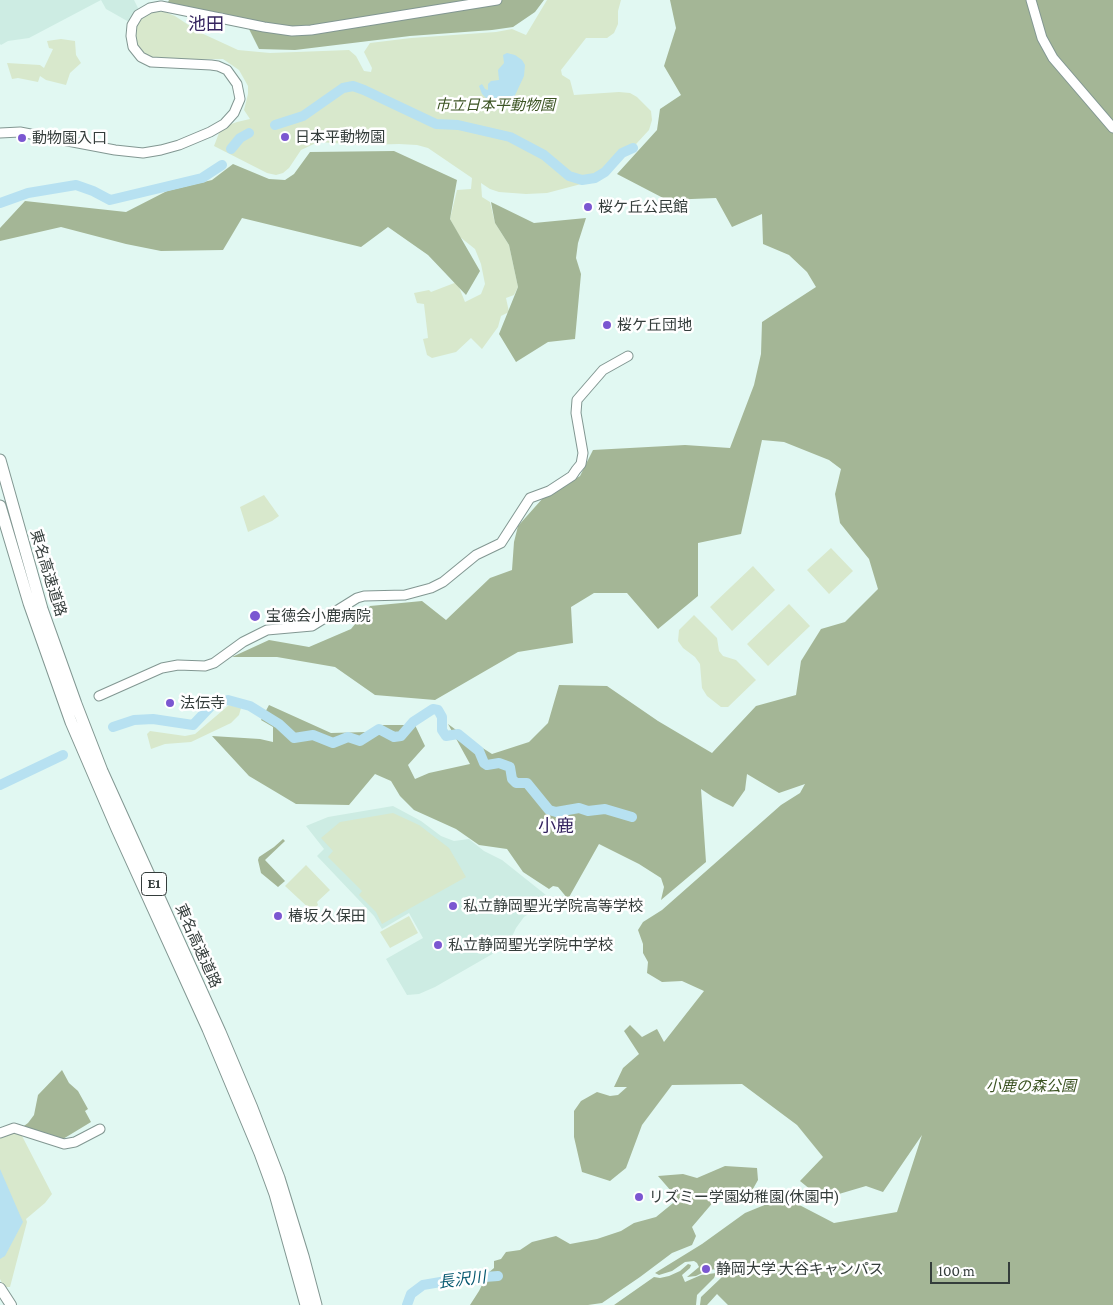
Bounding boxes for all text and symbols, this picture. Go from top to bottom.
district label: 池田 [188,13,224,35]
park label: 市立日本平動物園 [435,96,555,114]
place label: 日本平動物園 [295,128,385,146]
place label: 動物園入口 [32,129,107,147]
marker: 日本平動物園 [279,131,291,143]
marker: 動物園入口 [16,132,28,144]
place label: 桜ケ丘公民館 [598,198,688,216]
marker: 桜ケ丘公民館 [582,201,594,213]
place label: 桜ケ丘団地 [617,316,692,334]
marker: 桜ケ丘団地 [601,319,613,331]
street label: 東名高速道路 [26,527,70,619]
place label: 宝徳会小鹿病院 [266,607,371,625]
marker: 宝徳会小鹿病院 [248,609,262,623]
place label: 法伝寺 [180,694,225,712]
marker: 法伝寺 [164,697,176,709]
district label: 小鹿 [538,815,574,837]
road number: E1 [142,872,166,896]
place label: 私立静岡聖光学院高等学校 [463,897,643,915]
marker: 私立静岡聖光学院高等学校 [447,900,459,912]
street label: 東名高速道路 [171,901,225,991]
place label: 椿坂 久保田 [288,907,366,925]
marker: 椿坂 久保田 [272,910,284,922]
place label: 私立静岡聖光学院中学校 [448,936,613,954]
marker: 私立静岡聖光学院中学校 [432,939,444,951]
park label: 小鹿の森公園 [986,1077,1076,1095]
place label: リズミー学園幼稚園(休園中) [649,1188,840,1206]
marker: リズミー学園幼稚園(休園中) [633,1191,645,1203]
scale bar [933,1252,1013,1284]
place label: 静岡大学 大谷キャンパス [716,1260,884,1278]
marker: 静岡大学 大谷キャンパス [700,1263,712,1275]
text: 100 m [938,1263,975,1279]
water label: 長沢川 [437,1268,487,1292]

